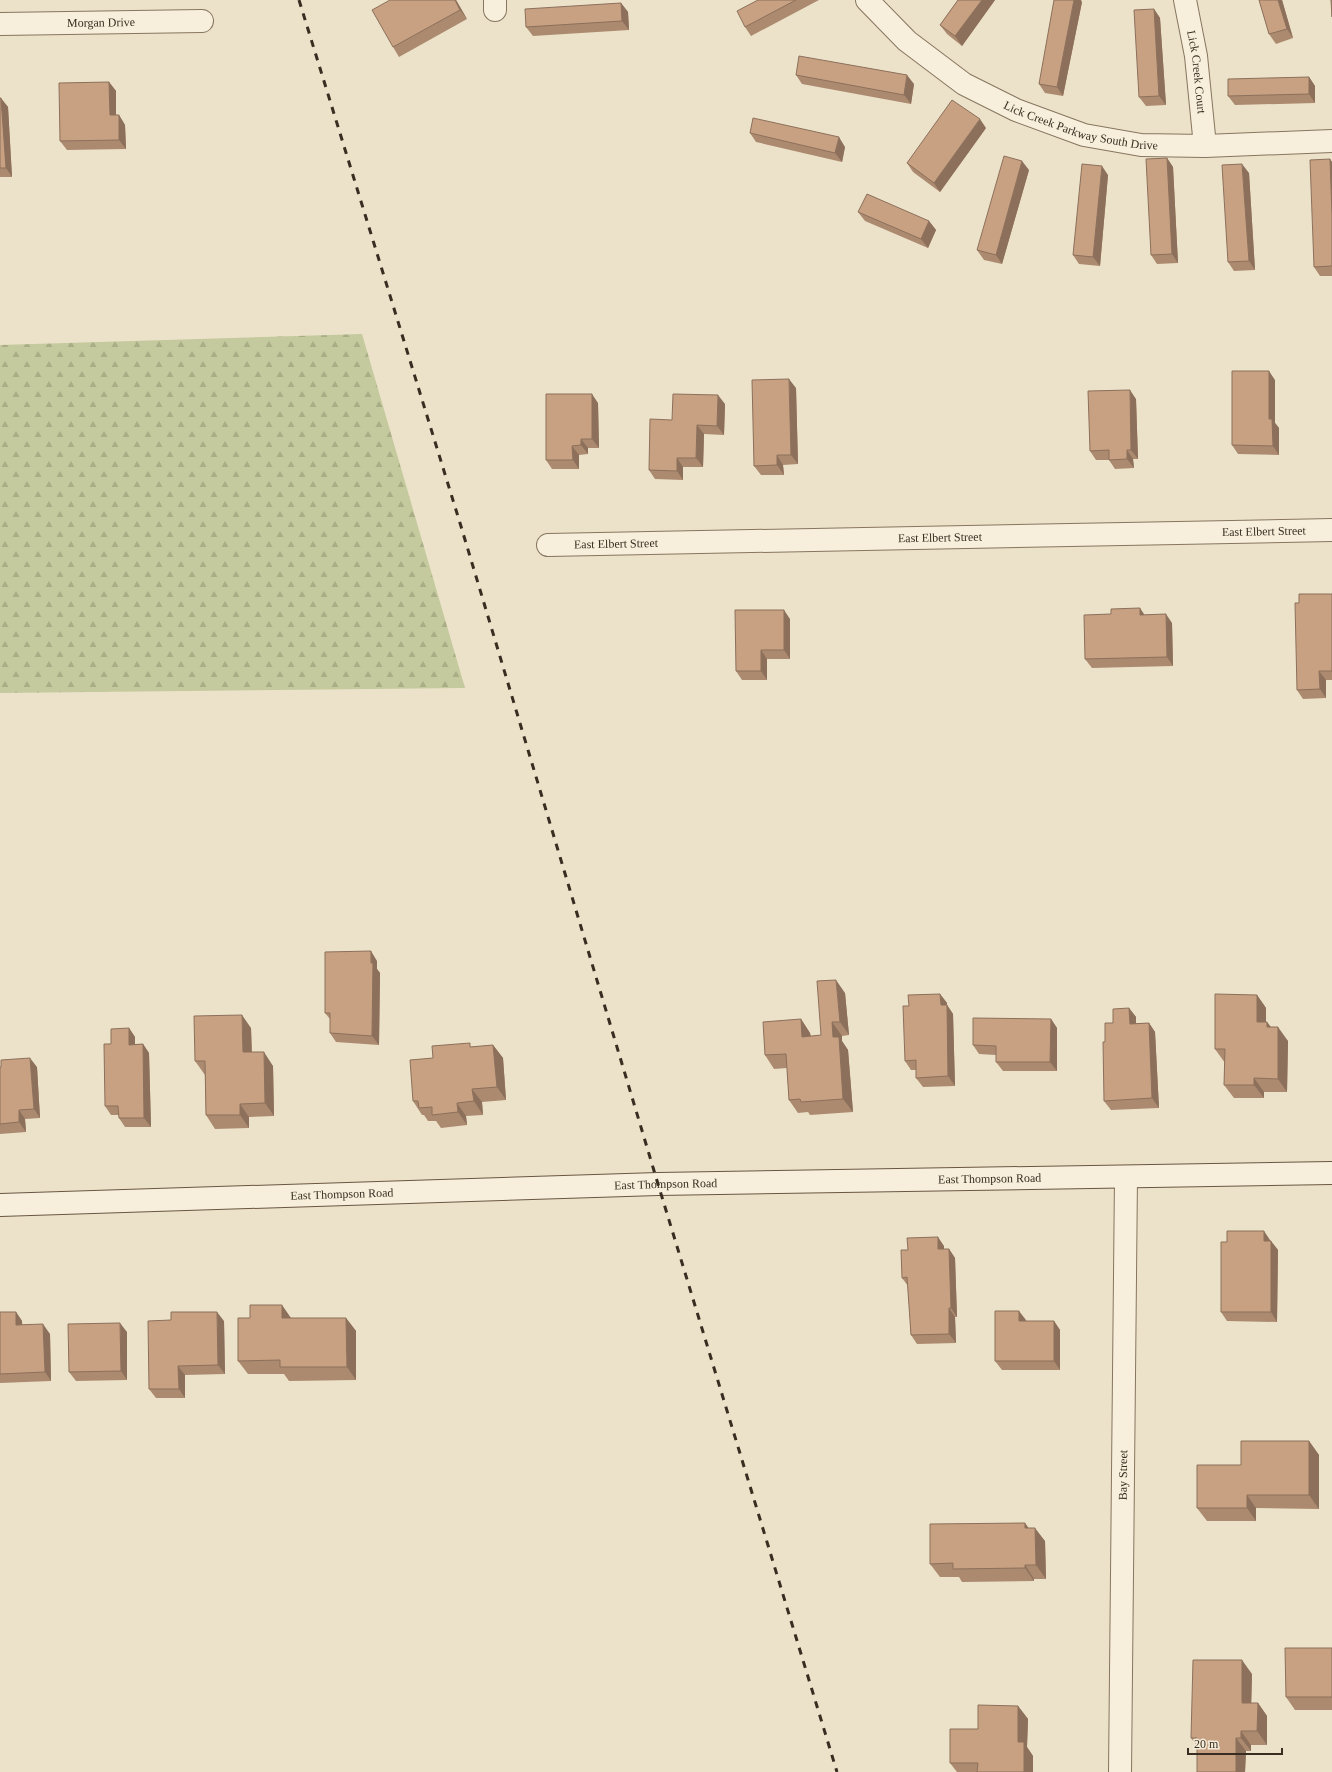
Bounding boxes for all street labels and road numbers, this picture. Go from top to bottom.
street label: Morgan Drive [67,15,135,30]
street label: Lick Creek Court [1184,29,1209,115]
street label: Lick Creek Parkway South Drive [1001,98,1158,152]
street label: East Elbert Street [1222,523,1307,539]
street label: East Elbert Street [898,530,983,545]
street label: East Elbert Street [574,536,659,552]
street label: East Thompson Road [938,1171,1041,1186]
street label: East Thompson Road [614,1176,717,1192]
street label: East Thompson Road [290,1185,394,1203]
street label: Bay Street [1116,1449,1130,1500]

